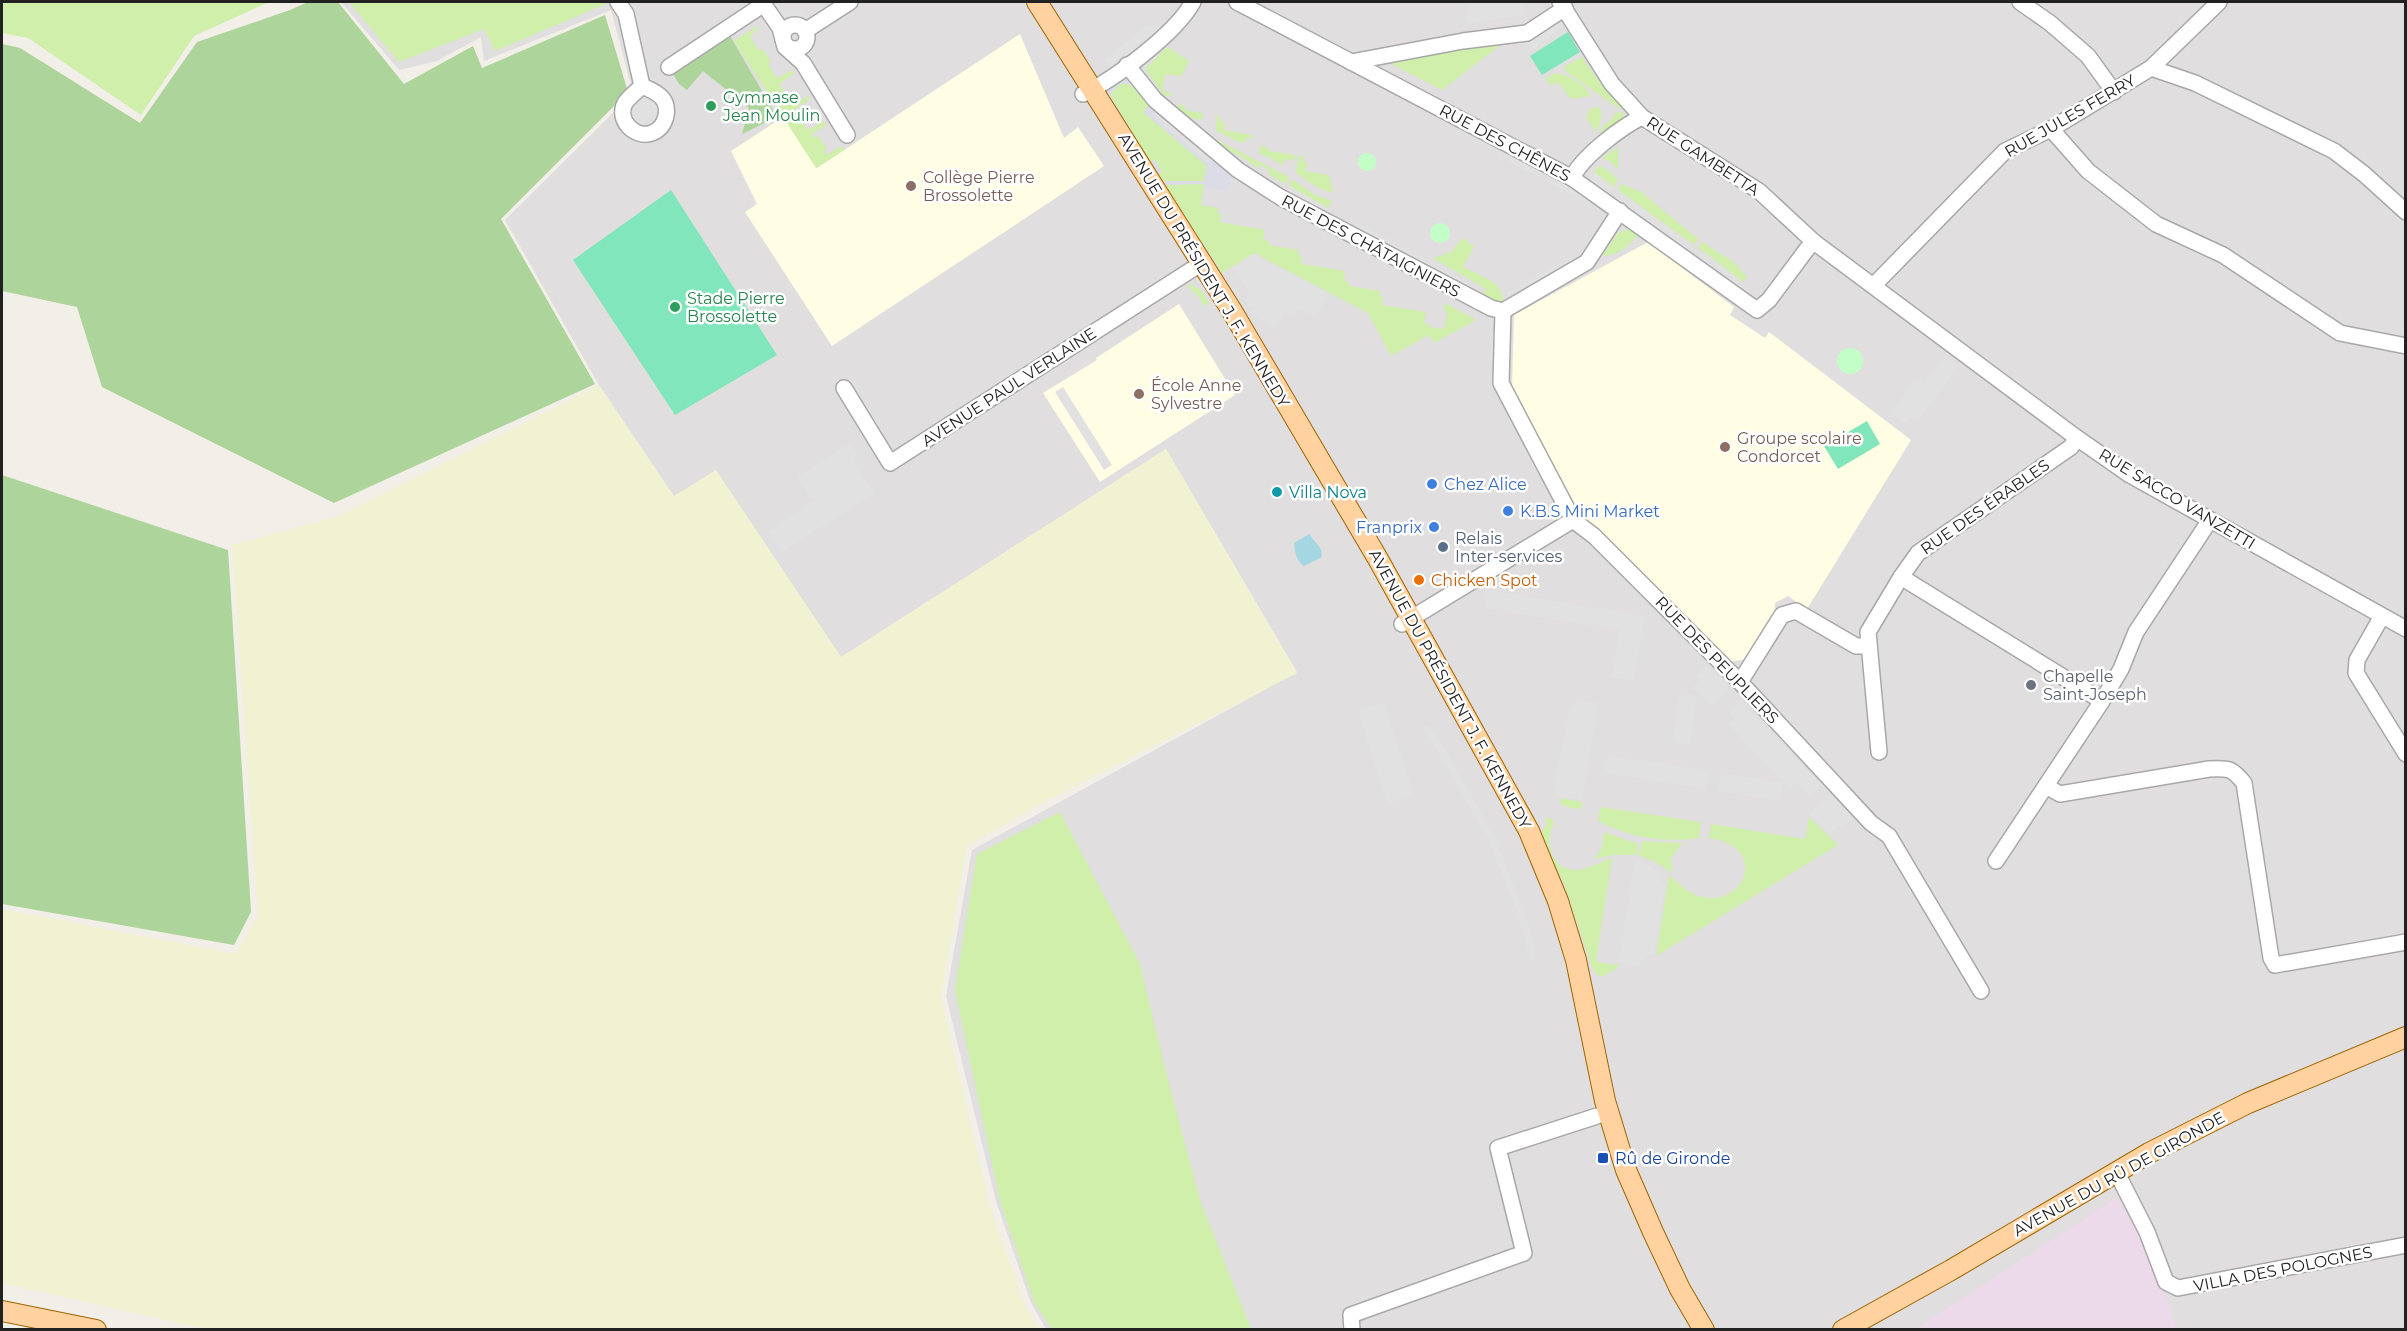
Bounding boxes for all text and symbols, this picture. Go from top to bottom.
street label: RUE JULES FERRY [2001,70,2140,161]
place label: Gymnase Jean Moulin [722,88,820,125]
marker: Gymnase Jean Moulin [704,99,718,113]
street label: RUE DES CHÊNES [1436,100,1574,186]
street label: RUE GAMBETTA [1643,113,1763,200]
street label: AVENUE DU PRÉSIDENT J. F. KENNEDY [1114,129,1294,411]
place label: Collège Pierre Brossolette [923,168,1035,205]
marker: Collège Pierre Brossolette [904,179,918,193]
street label: RUE DES CHÂTAIGNIERS [1278,191,1464,301]
place label: Stade Pierre Brossolette [687,289,785,326]
marker: Stade Pierre Brossolette [668,300,682,314]
street label: AVENUE PAUL VERLAINE [918,323,1100,451]
place label: École Anne Sylvestre [1151,376,1241,413]
marker: École Anne Sylvestre [1132,387,1146,401]
place label: Groupe scolaire Condorcet [1737,429,1862,466]
marker: Groupe scolaire Condorcet [1718,440,1732,454]
street label: RUE SACCO VANZETTI [2095,445,2259,553]
street label: RUE DES ÉRABLES [1917,455,2053,559]
place label: Chez Alice [1444,475,1527,494]
marker: Chez Alice [1425,477,1439,491]
place label: Villa Nova [1289,483,1367,502]
marker: Villa Nova [1270,485,1284,499]
place label: K.B.S Mini Market [1520,502,1660,521]
marker: K.B.S Mini Market [1501,504,1515,518]
place label: Franprix [1356,518,1422,537]
marker: Franprix [1427,520,1441,534]
place label: Relais Inter-services [1455,529,1562,566]
marker: Relais Inter-services [1436,540,1450,554]
street label: AVENUE DU PRÉSIDENT J. F. KENNEDY [1365,546,1535,833]
place label: Chicken Spot [1431,571,1538,590]
marker: Chicken Spot [1412,573,1426,587]
street label: RUE DES PEUPLIERS [1651,592,1783,728]
place label: Chapelle Saint-Joseph [2043,667,2147,704]
marker: Chapelle Saint-Joseph [2024,678,2038,692]
street label: AVENUE DU RÛ DE GIRONDE [2010,1108,2228,1240]
place label: Rû de Gironde [1615,1149,1730,1168]
marker: Rû de Gironde [1596,1151,1610,1165]
street label: VILLA DES POLOGNES [2192,1242,2374,1296]

